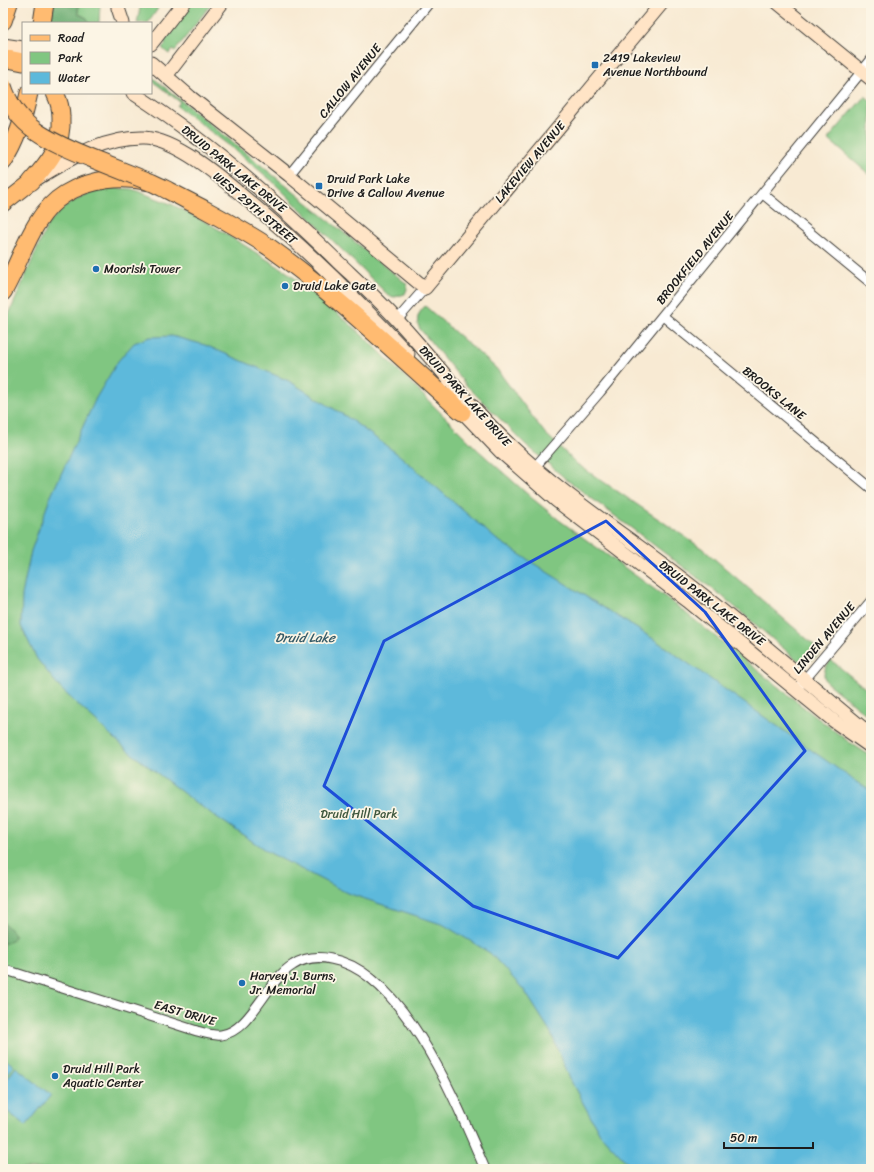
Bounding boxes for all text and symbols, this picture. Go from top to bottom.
legend [22,22,152,94]
text: Road [58,27,85,49]
street label: CALLOW AVENUE [313,38,388,123]
text: Park [58,47,83,69]
place label: 2419 Lakeview Avenue Northbound [602,47,708,83]
marker: 2419 Lakeview Avenue Northbound [590,60,600,70]
text: Water [58,67,91,89]
street label: LAKEVIEW AVENUE [489,115,572,208]
street label: DRUID PARK LAKE DRIVE [176,119,293,219]
street label: WEST 29TH STREET [208,166,303,251]
place label: Druid Park Lake Drive & Callow Avenue [327,168,445,204]
marker: Druid Park Lake Drive & Callow Avenue [314,181,324,191]
street label: BROOKFIELD AVENUE [650,205,741,310]
place label: Moorish Tower [104,258,181,280]
marker: Moorish Tower [91,264,101,274]
place label: Druid Lake Gate [293,275,376,297]
marker: Druid Lake Gate [280,281,290,291]
street label: DRUID PARK LAKE DRIVE [413,340,518,453]
street label: BROOKS LANE [737,360,812,427]
street label: DRUID PARK LAKE DRIVE [654,554,771,653]
street label: LINDEN AVENUE [787,596,862,679]
water label: Druid Lake [275,626,336,649]
park label: Druid Hill Park [320,803,398,825]
place label: Harvey J. Burns, Jr. Memorial [249,965,337,1001]
marker: Harvey J. Burns, Jr. Memorial [237,978,247,988]
street label: EAST DRIVE [151,994,220,1033]
place label: Druid Hill Park Aquatic Center [62,1058,144,1094]
marker: Druid Hill Park Aquatic Center [50,1071,60,1081]
scale bar [724,1124,813,1150]
text: 50 m [730,1127,757,1149]

